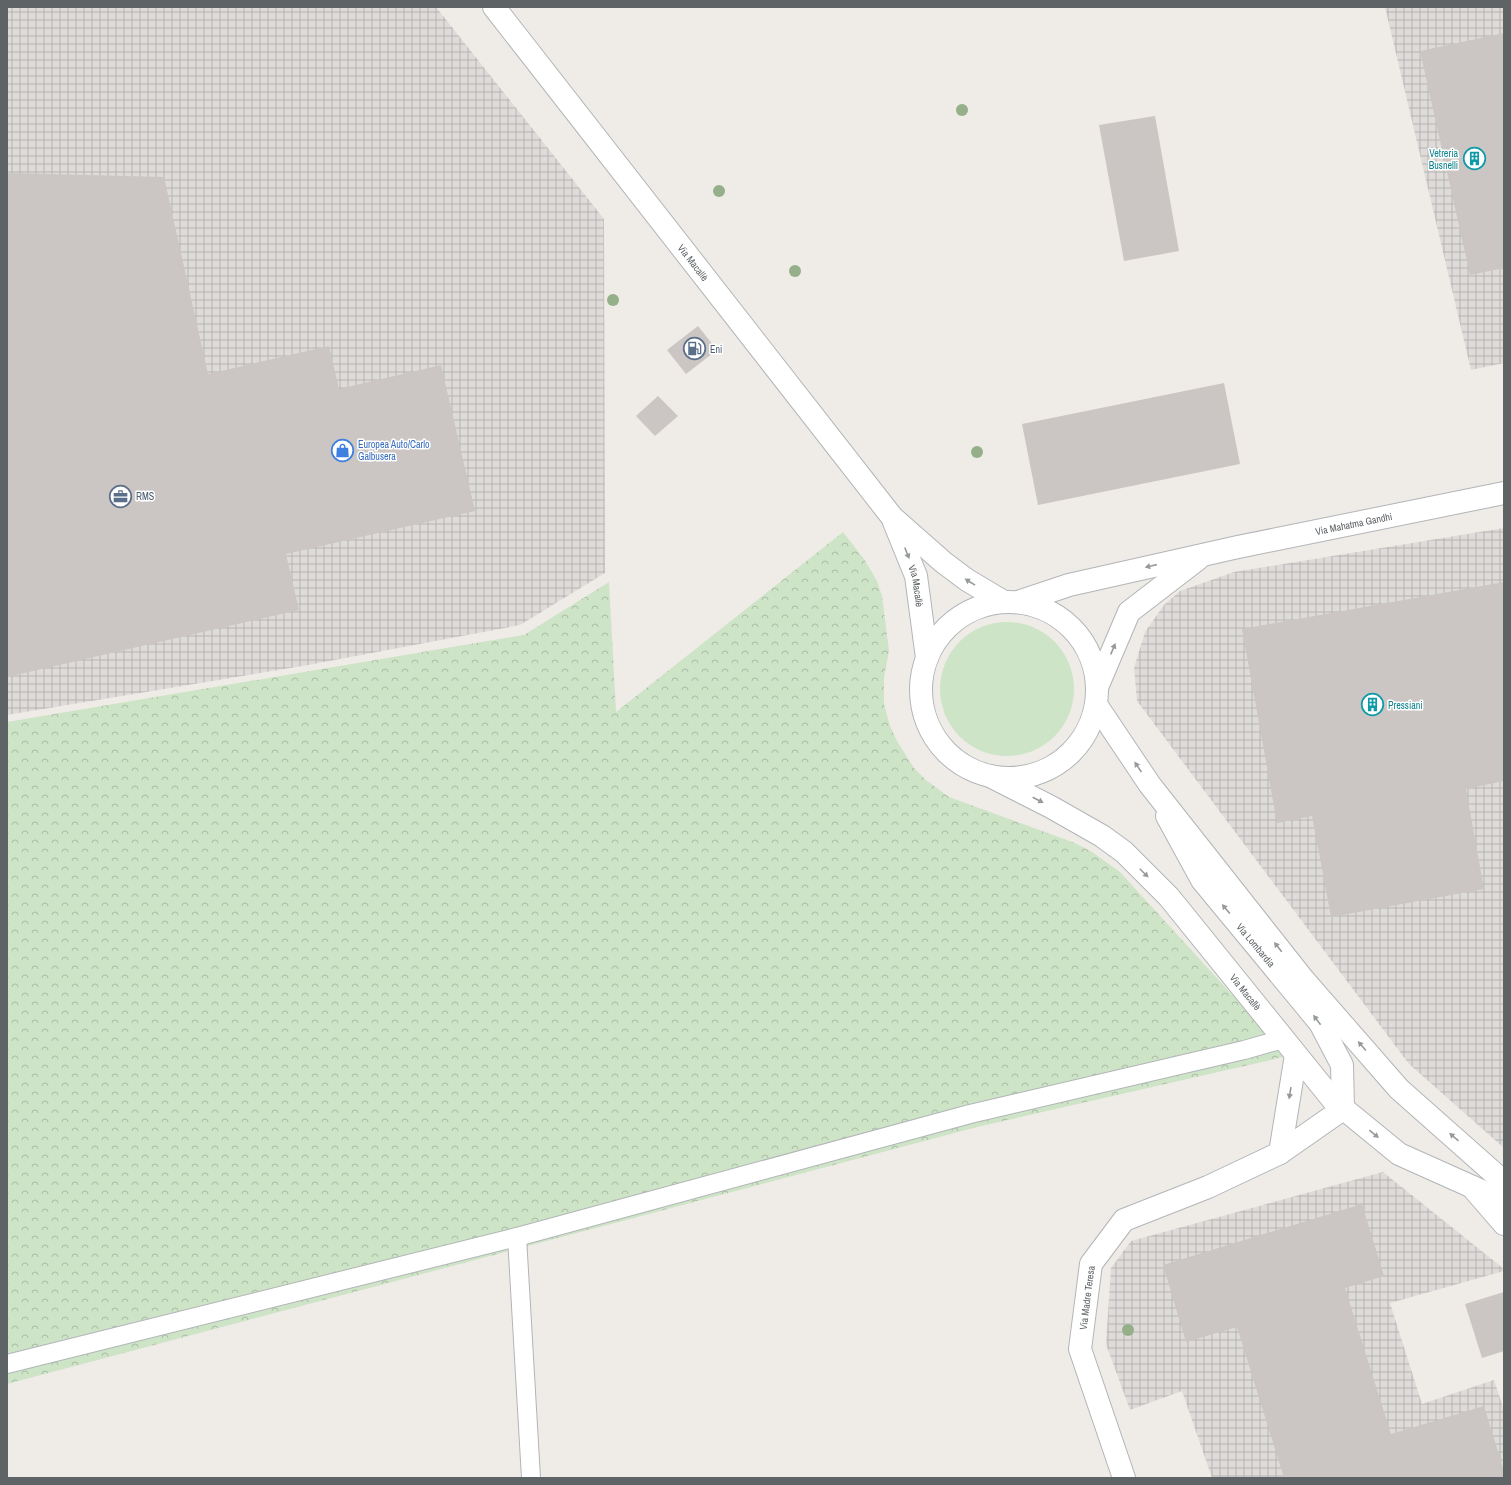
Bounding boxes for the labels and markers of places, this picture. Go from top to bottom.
building icon: Vetreria Busnelli [1461,146,1487,172]
place label: Vetreria Busnelli [1429,147,1458,172]
fuel station icon: Eni [681,336,707,362]
place label: Eni [710,343,722,356]
shop icon: Europea Auto/Carlo Galbusera [330,437,356,463]
place label: Europea Auto/Carlo Galbusera [358,438,430,463]
office icon: RMS [108,483,134,509]
place label: RMS [136,490,155,503]
building icon: Pressiani [1359,692,1385,718]
place label: Pressiani [1388,699,1423,712]

